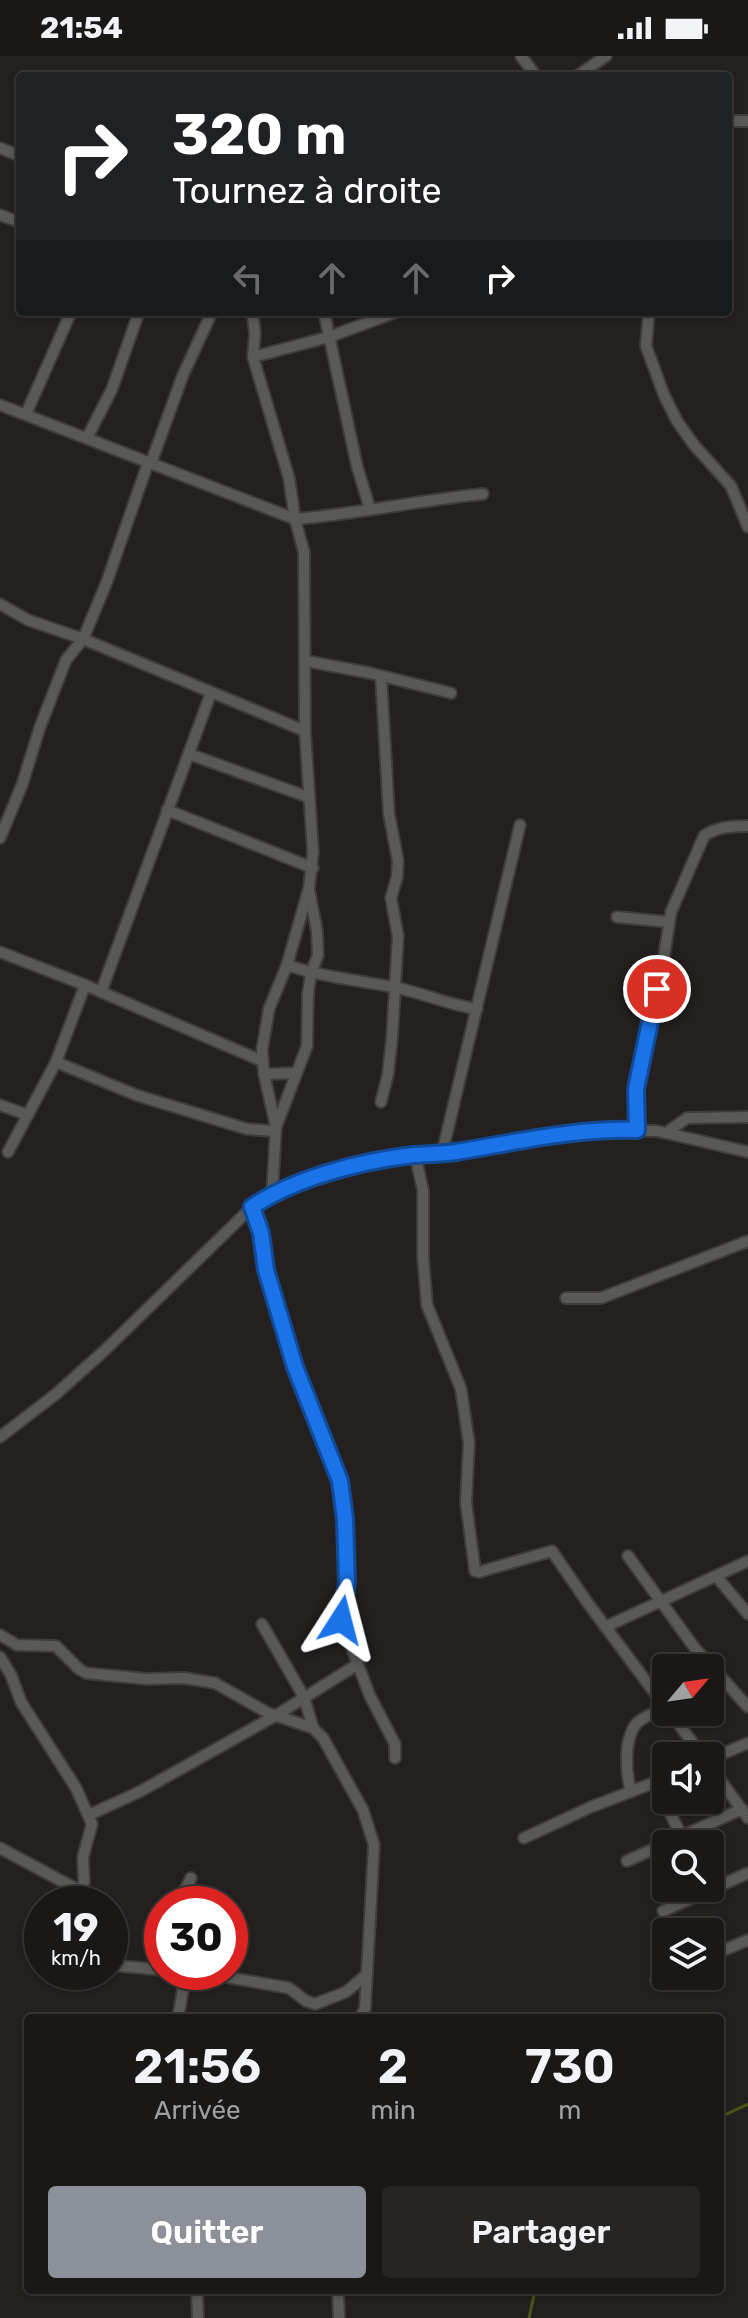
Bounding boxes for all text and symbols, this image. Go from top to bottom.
text: 21:54 [40,10,123,46]
text: 320 m [172,102,347,168]
icon: right [40,104,144,208]
text: Tournez à droite [172,169,442,212]
icon: left [226,256,270,300]
icon: ahead [310,256,354,300]
icon: ahead [394,256,438,300]
icon: right [478,256,522,300]
pin [623,955,691,1023]
icon: arrive [635,967,679,1011]
position arrow [299,1578,383,1662]
north arrow [652,1654,724,1726]
map controls [652,1654,724,1990]
button: sound [652,1742,724,1814]
button: search [652,1830,724,1902]
speed limit sign: 30 [144,1886,248,1990]
text: 19 [53,1904,99,1951]
button: layers [652,1918,724,1990]
text: km/h [51,1946,101,1970]
text: 21:56 [133,2038,261,2095]
text: 2 [378,2038,408,2095]
text: 730 [525,2038,615,2095]
text: Arrivée [154,2095,241,2126]
text: min [371,2095,416,2126]
text: m [558,2095,581,2126]
button: Quitter [48,2186,366,2278]
button: Partager [382,2186,700,2278]

